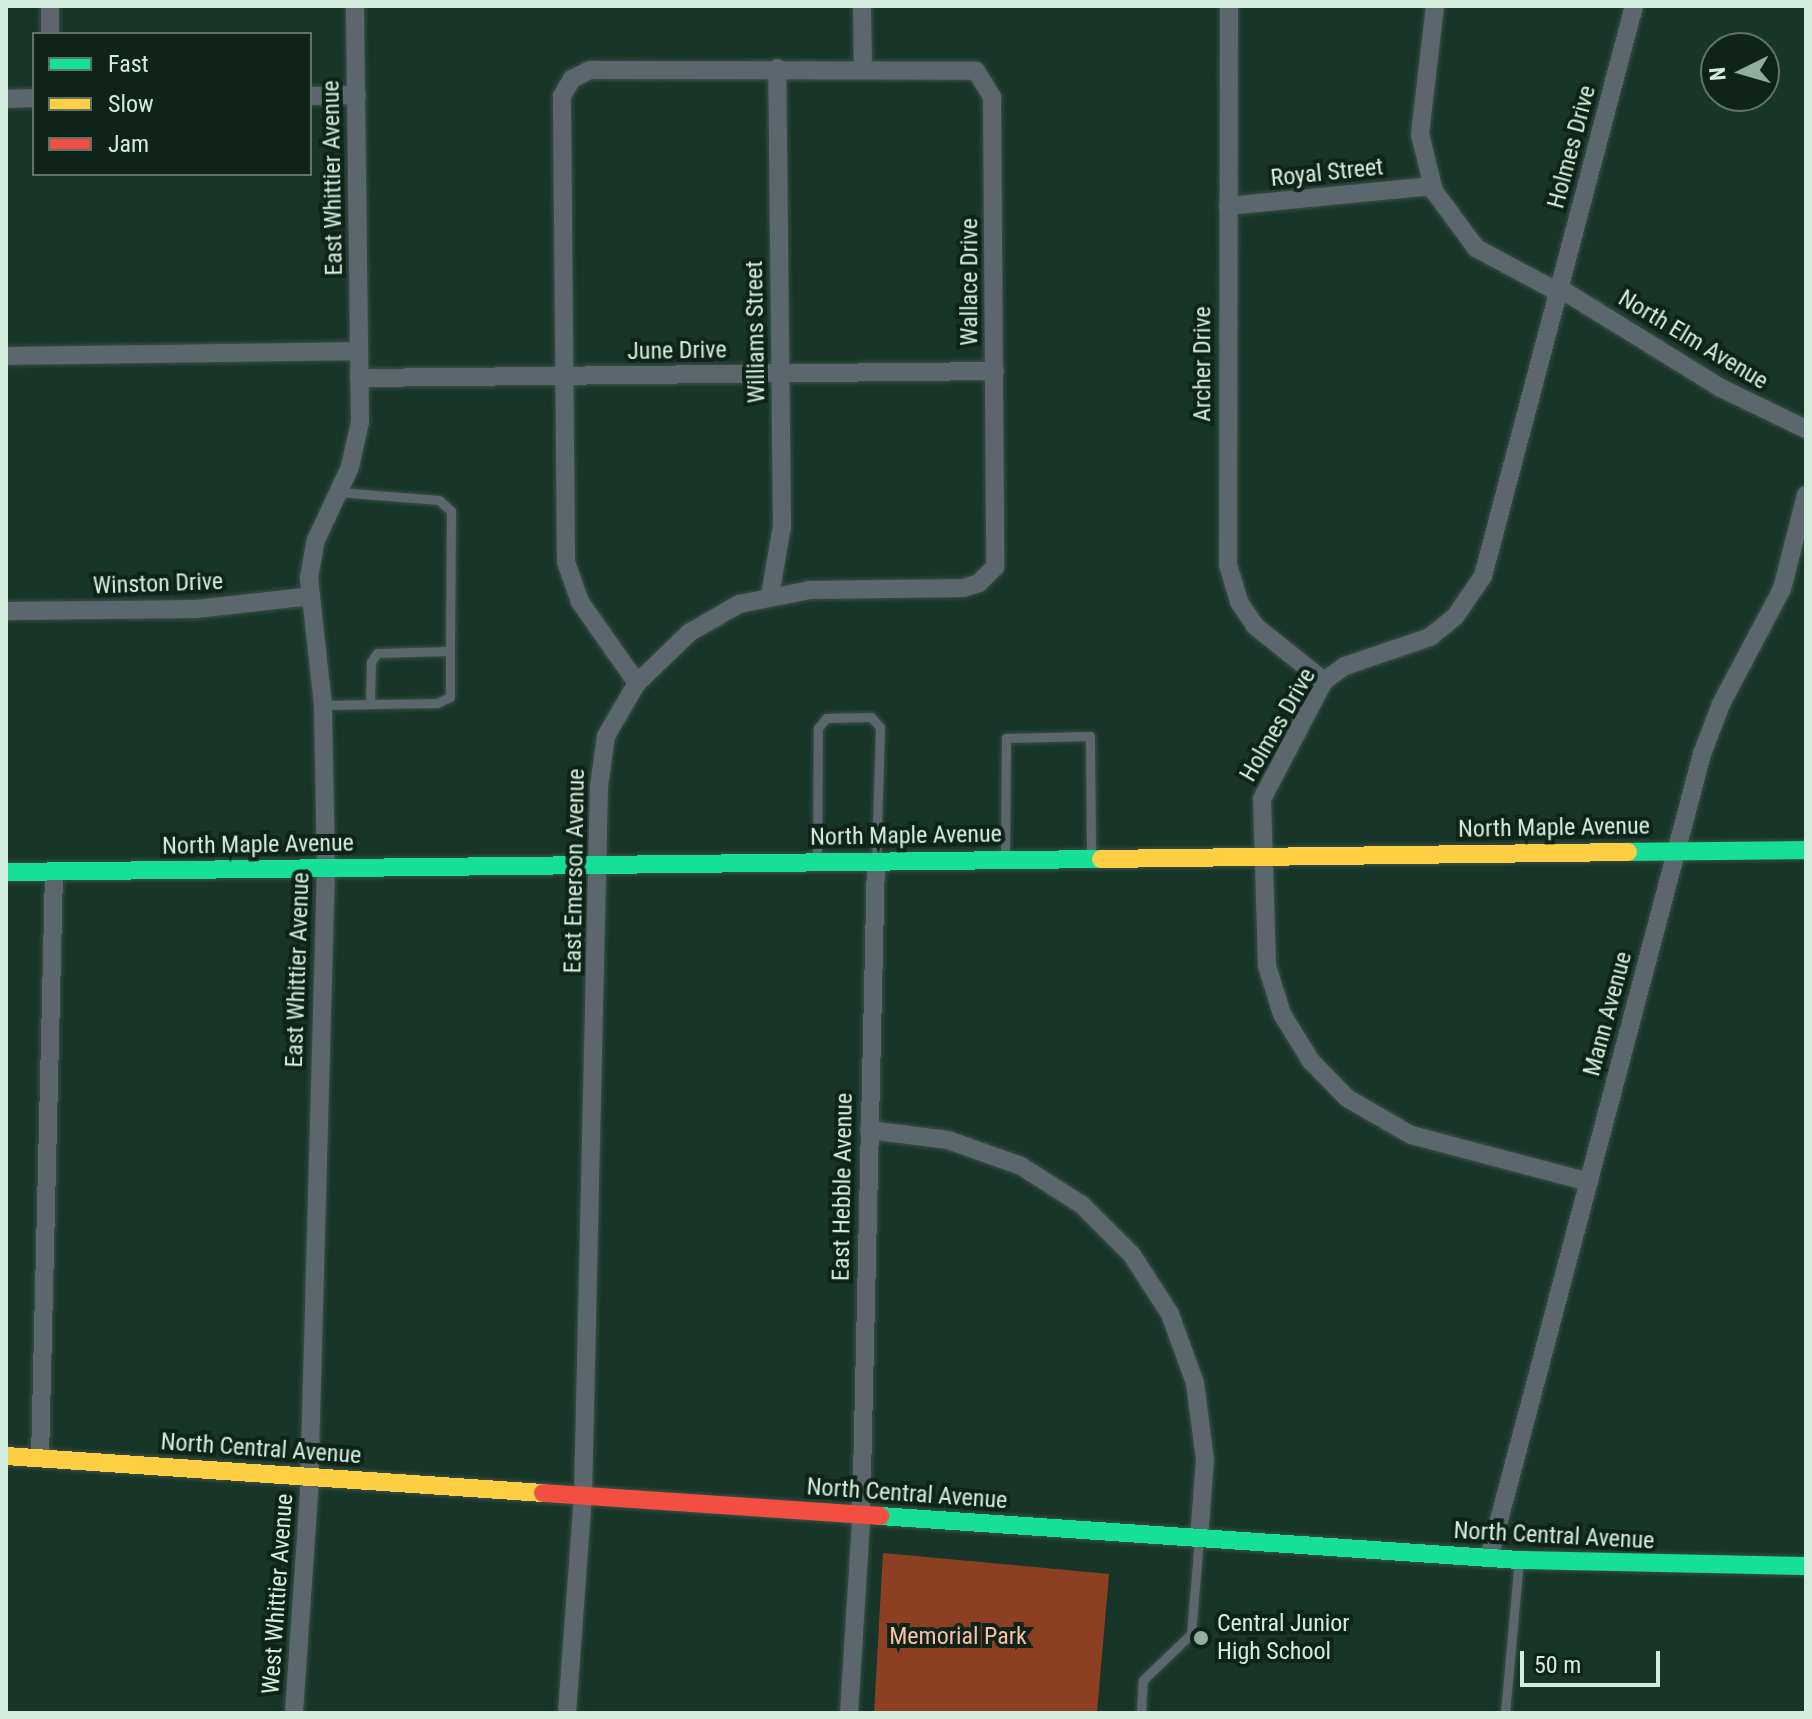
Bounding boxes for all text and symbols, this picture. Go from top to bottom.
legend [32,32,312,176]
north arrow [1700,32,1780,112]
text: Fast [108,50,149,78]
text: N [1705,66,1731,82]
street label: East Whittier Avenue [317,80,349,276]
street label: Holmes Drive [1542,82,1602,212]
text: Slow [108,90,154,118]
text: Jam [108,130,149,158]
street label: Royal Street [1269,153,1385,193]
street label: Wallace Drive [956,218,984,346]
street label: Williams Street [740,260,772,404]
street label: North Elm Avenue [1613,284,1773,396]
street label: Archer Drive [1189,306,1217,422]
street label: June Drive [627,336,727,366]
street label: Winston Drive [92,567,224,601]
street label: Holmes Drive [1234,663,1322,787]
street label: East Emerson Avenue [559,768,591,974]
street label: North Maple Avenue [1458,812,1650,844]
street label: North Maple Avenue [810,820,1002,852]
street label: North Maple Avenue [162,829,354,861]
street label: East Whittier Avenue [280,872,316,1068]
street label: Mann Avenue [1578,949,1638,1079]
street label: East Hebble Avenue [827,1093,859,1281]
street label: North Central Avenue [160,1428,362,1470]
street label: North Central Avenue [806,1473,1008,1515]
street label: West Whittier Avenue [257,1493,299,1695]
street label: North Central Avenue [1453,1516,1655,1556]
place label: Central Junior High School [1217,1610,1350,1666]
park label: Memorial Park [889,1623,1027,1651]
marker: Central Junior High School [1192,1629,1210,1647]
scale bar [1524,1635,1664,1685]
text: 50 m [1534,1651,1581,1679]

